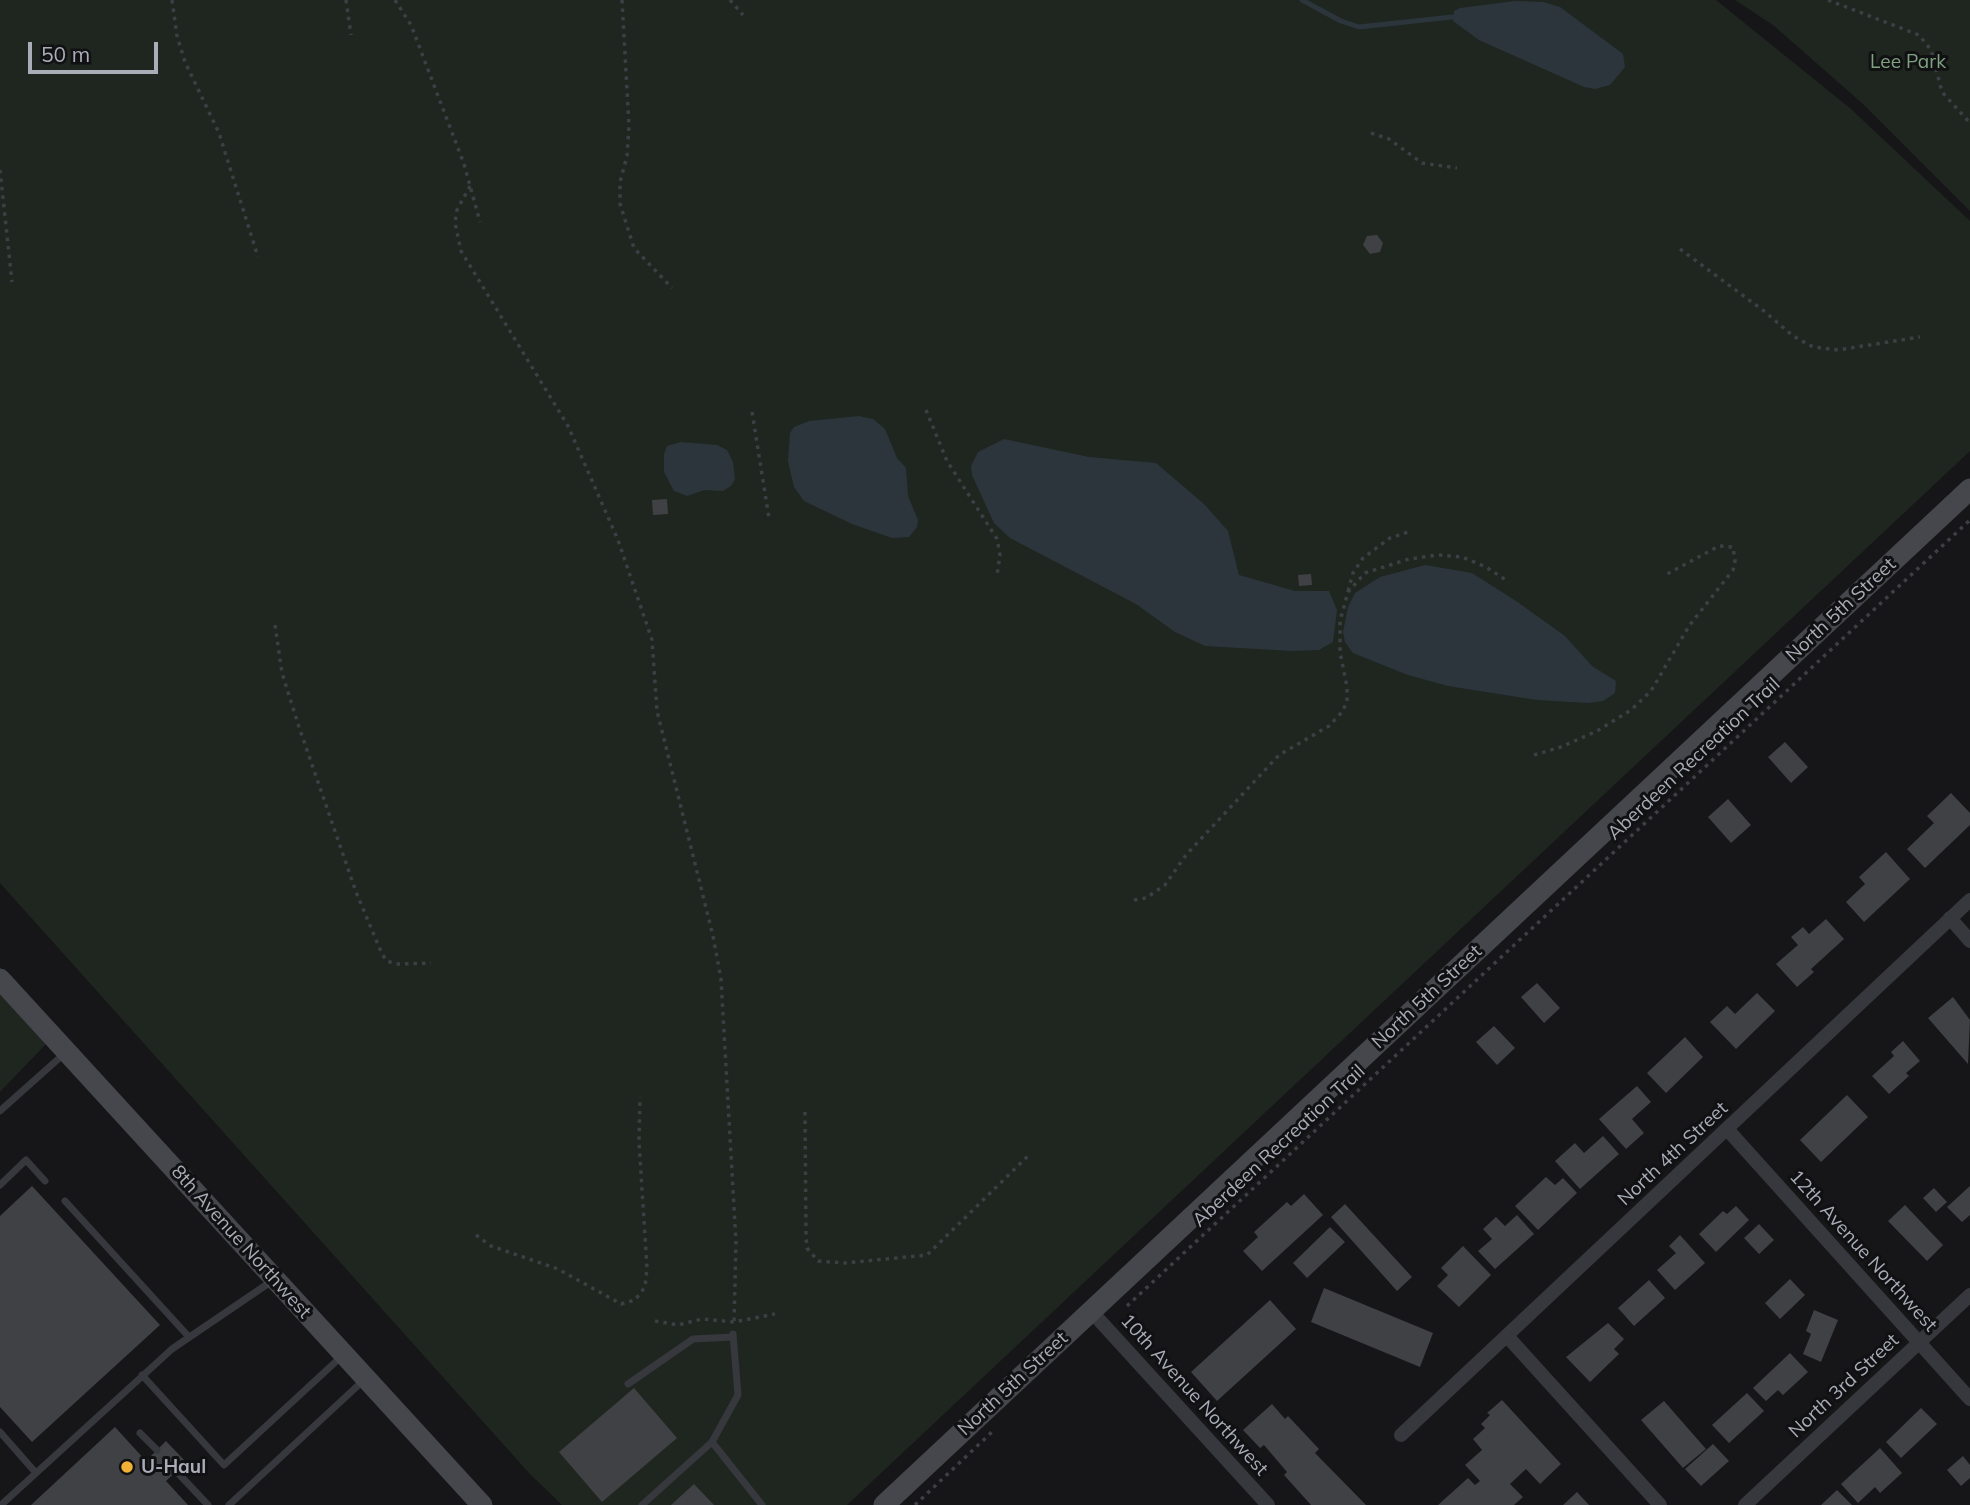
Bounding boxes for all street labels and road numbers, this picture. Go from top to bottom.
street label: North 5th Street [1781,553,1901,667]
street label: Aberdeen Recreation Trail [1603,673,1785,845]
street label: North 5th Street [1367,940,1487,1054]
street label: Aberdeen Recreation Trail [1188,1060,1370,1232]
street label: North 4th Street [1613,1097,1733,1211]
street label: 8th Avenue Northwest [166,1161,316,1323]
street label: 12th Avenue Northwest [1784,1166,1942,1336]
street label: 10th Avenue Northwest [1115,1310,1273,1480]
street label: North 5th Street [953,1327,1073,1441]
street label: North 3rd Street [1784,1329,1904,1443]

